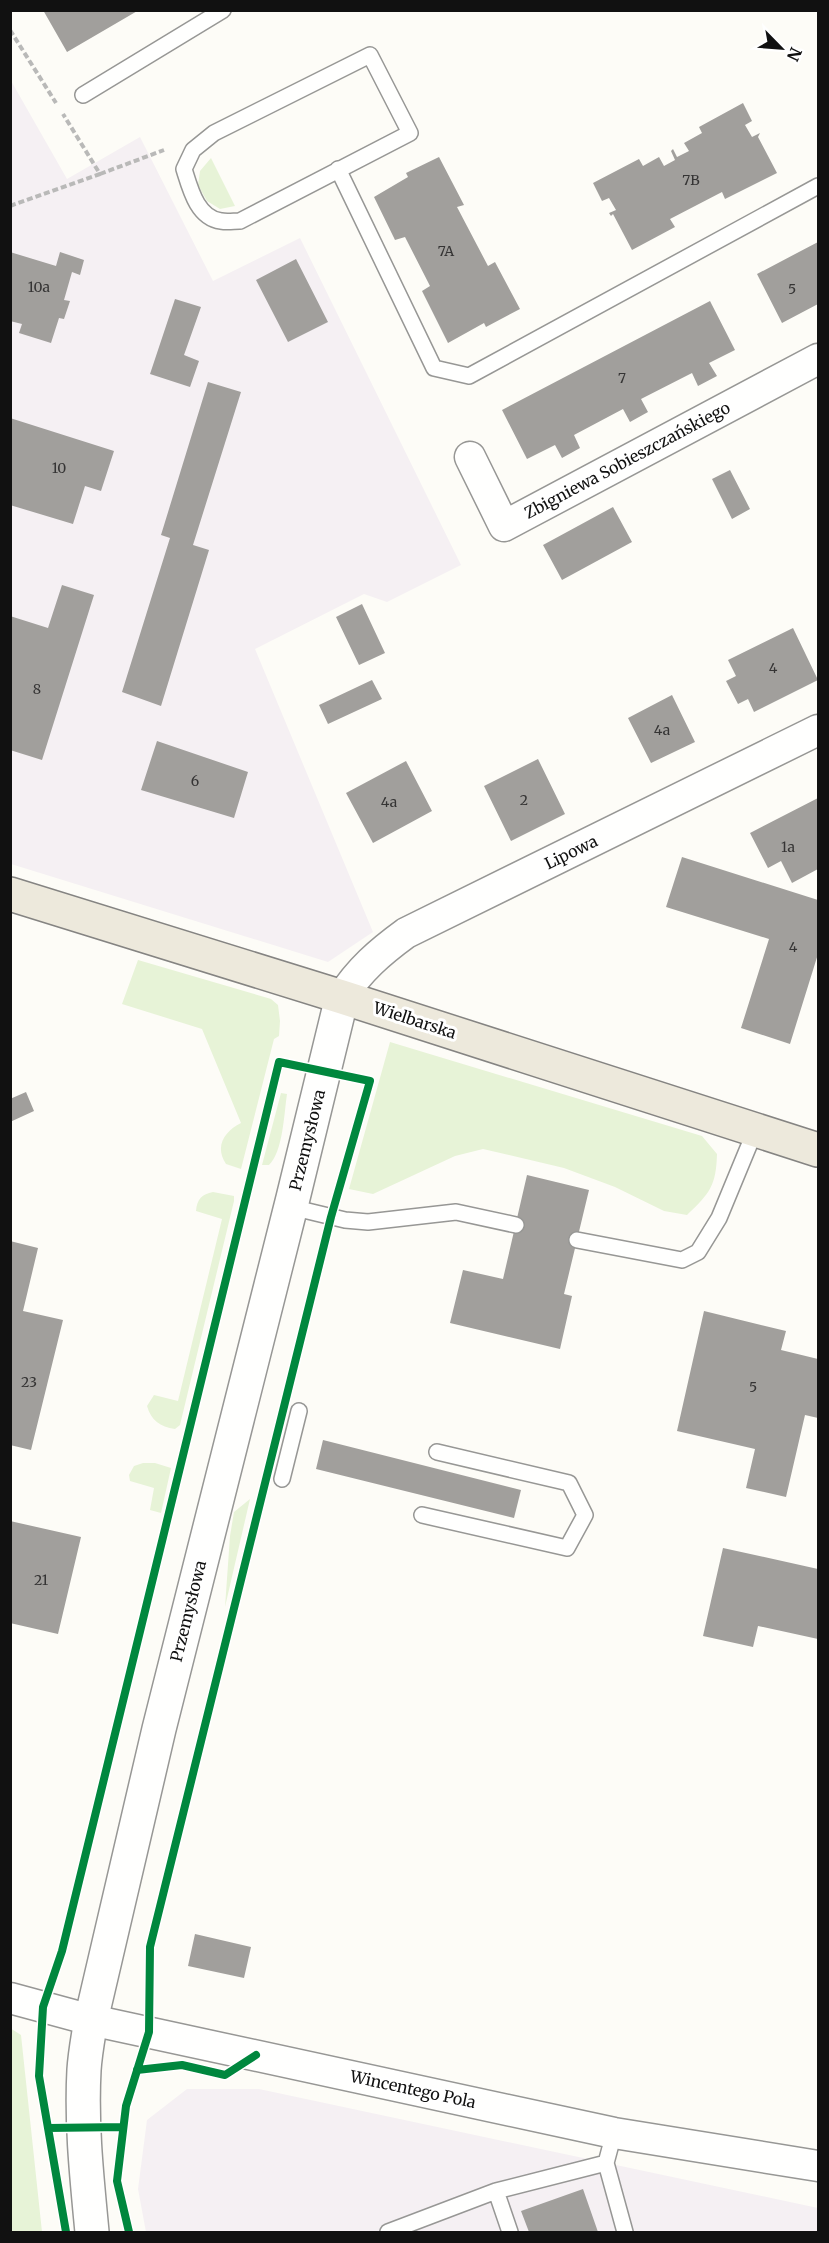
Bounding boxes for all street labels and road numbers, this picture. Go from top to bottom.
street label: Zbigniewa Sobieszczańskiego [521,397,733,523]
street label: Lipowa [541,830,601,873]
street label: Wielbarska [370,997,459,1043]
street label: Przemysłowa [285,1087,329,1193]
street label: Przemysłowa [166,1558,210,1664]
street label: Wincentego Pola [347,2066,478,2112]

